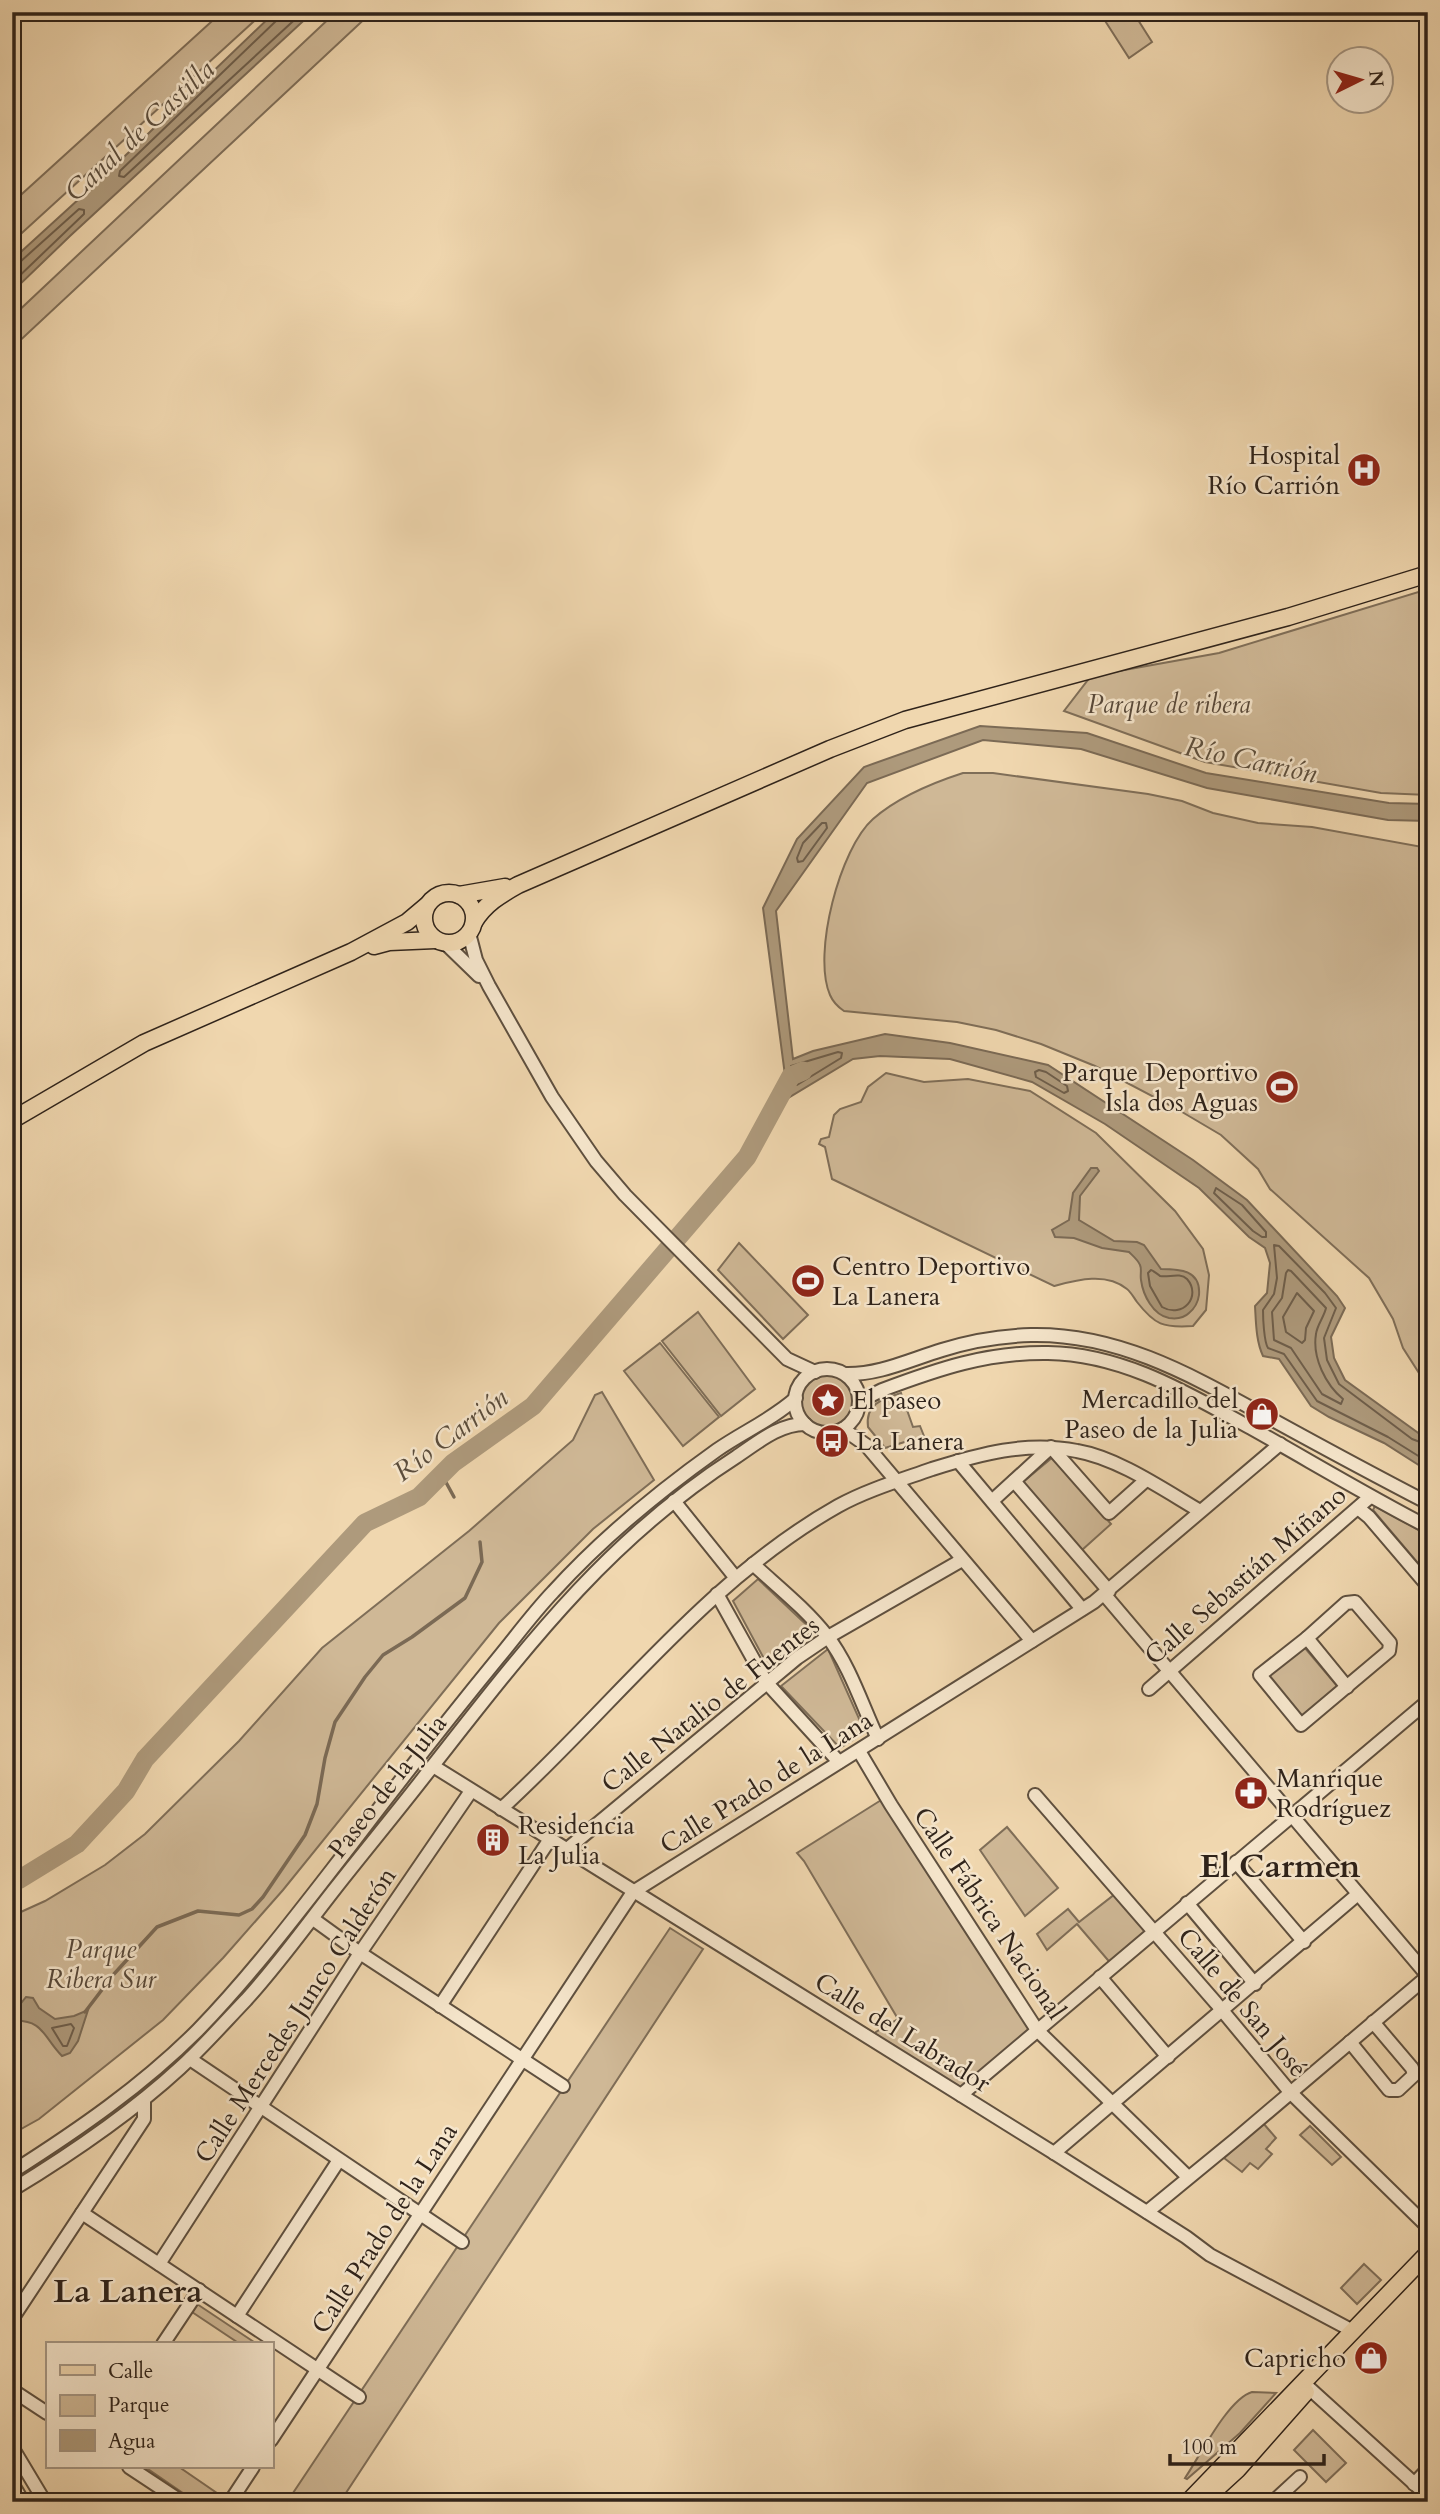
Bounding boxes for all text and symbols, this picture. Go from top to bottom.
north arrow [1324,46,1394,116]
water label: Canal de Castilla [56,51,223,210]
text: N [1362,69,1390,88]
place label: Hospital Río Carrión [1207,438,1340,503]
hospital icon: Hospital Río Carrión [1345,451,1383,489]
park label: Parque de ribera [1087,687,1251,722]
water label: Río Carrión [1181,727,1321,793]
place label: Parque Deportivo Isla dos Aguas [1062,1055,1258,1120]
sports icon: Parque Deportivo Isla dos Aguas [1263,1068,1301,1106]
place label: Centro Deportivo La Lanera [832,1249,1030,1314]
sports icon: Centro Deportivo La Lanera [789,1262,827,1300]
water label: Río Carrión [386,1379,516,1490]
place icon: El paseo [809,1381,847,1419]
place label: Mercadillo del Paseo de la Julia [1064,1382,1238,1447]
place label: El paseo [852,1383,941,1418]
shop icon: Mercadillo del Paseo de la Julia [1243,1395,1281,1433]
bus stop icon: La Lanera [813,1422,851,1460]
place label: La Lanera [856,1424,964,1459]
street label: Calle Sebastián Miñano [1137,1478,1354,1673]
street label: Calle Natalio de Fuentes [594,1608,827,1801]
street label: Calle Prado de la Lana [653,1703,879,1862]
street label: Paseo de la Julia [320,1707,455,1866]
place label: Manrique Rodríguez [1276,1761,1391,1826]
pharmacy icon: Manrique Rodríguez [1232,1774,1270,1812]
street label: Calle Fábrica Nacional [905,1800,1074,2027]
place label: Residencia La Julia [518,1808,635,1873]
building icon: Residencia La Julia [474,1821,512,1859]
district label: El Carmen [1200,1844,1361,1889]
street label: Calle Mercedes Junco Calderón [186,1860,405,2170]
street label: Calle de San José [1170,1920,1316,2084]
park label: Parque Ribera Sur [46,1932,158,1997]
street label: Calle del Labrador [808,1964,998,2101]
street label: Calle Prado de la Lana [303,2116,466,2340]
district label: La Lanera [53,2269,203,2314]
shop icon: Capricho [1352,2339,1390,2377]
place label: Capricho [1244,2341,1346,2376]
legend [46,2342,273,2468]
text: Calle [108,2357,153,2386]
text: Parque [108,2391,169,2420]
scale bar [1170,2423,1324,2467]
text: Agua [108,2427,155,2456]
text: 100 m [1181,2433,1237,2462]

